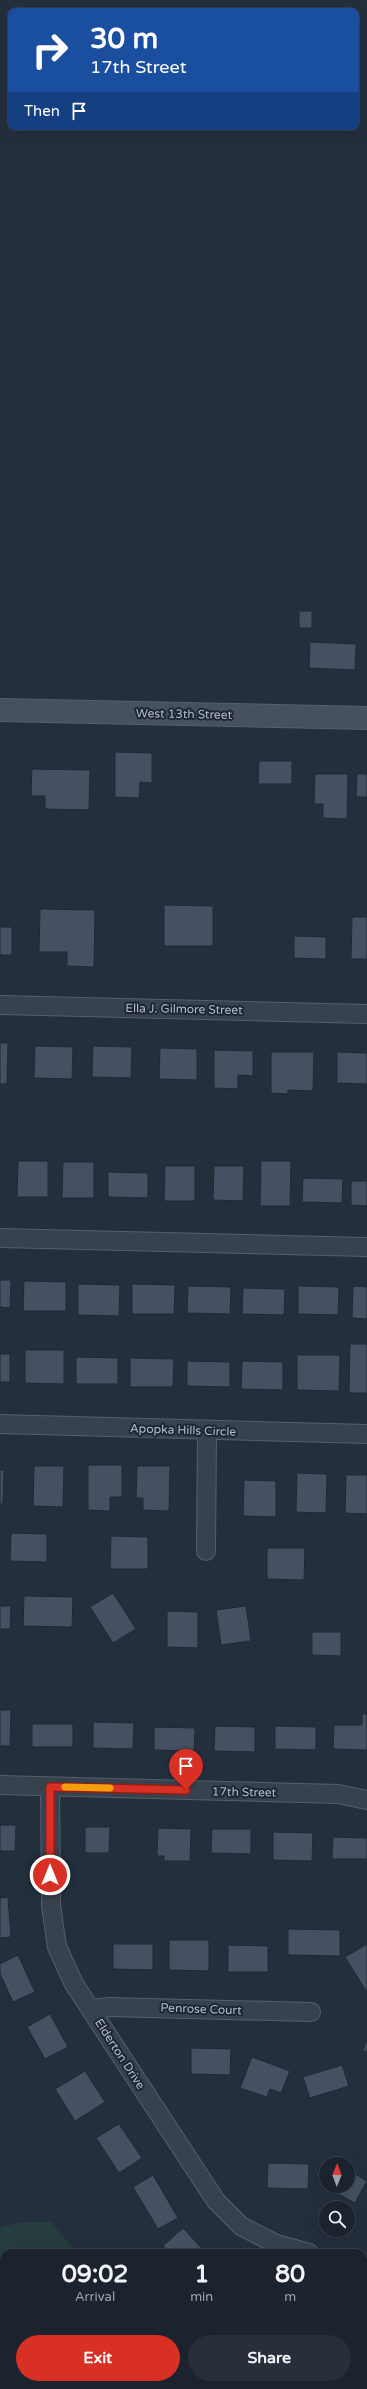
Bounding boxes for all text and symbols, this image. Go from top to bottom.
text: 30 m [90,22,158,56]
icon: right [24,24,76,76]
text: 17th Street [90,56,187,78]
icon: arrive [68,100,90,122]
text: Then [24,102,60,120]
street label: West 13th Street [136,706,233,722]
street label: Ella J. Gilmore Street [125,1001,243,1017]
street label: Apopka Hills Circle [130,1421,237,1439]
pin [169,1749,203,1790]
icon: arrive [175,1755,197,1777]
street label: 17th Street [212,1784,277,1800]
position arrow [29,1854,71,1896]
street label: Penrose Court [160,2001,242,2017]
street label: Elderton Drive [92,2016,148,2092]
north arrow [319,2157,355,2193]
map controls [319,2157,355,2237]
button: search [319,2201,355,2237]
text: 09:02 [62,2260,128,2289]
text: 1 [194,2260,209,2289]
text: 80 [275,2260,305,2289]
text: Arrival [75,2289,115,2305]
text: min [190,2289,213,2305]
text: m [284,2289,296,2305]
button: Exit [16,2335,180,2381]
button: Share [188,2335,351,2381]

